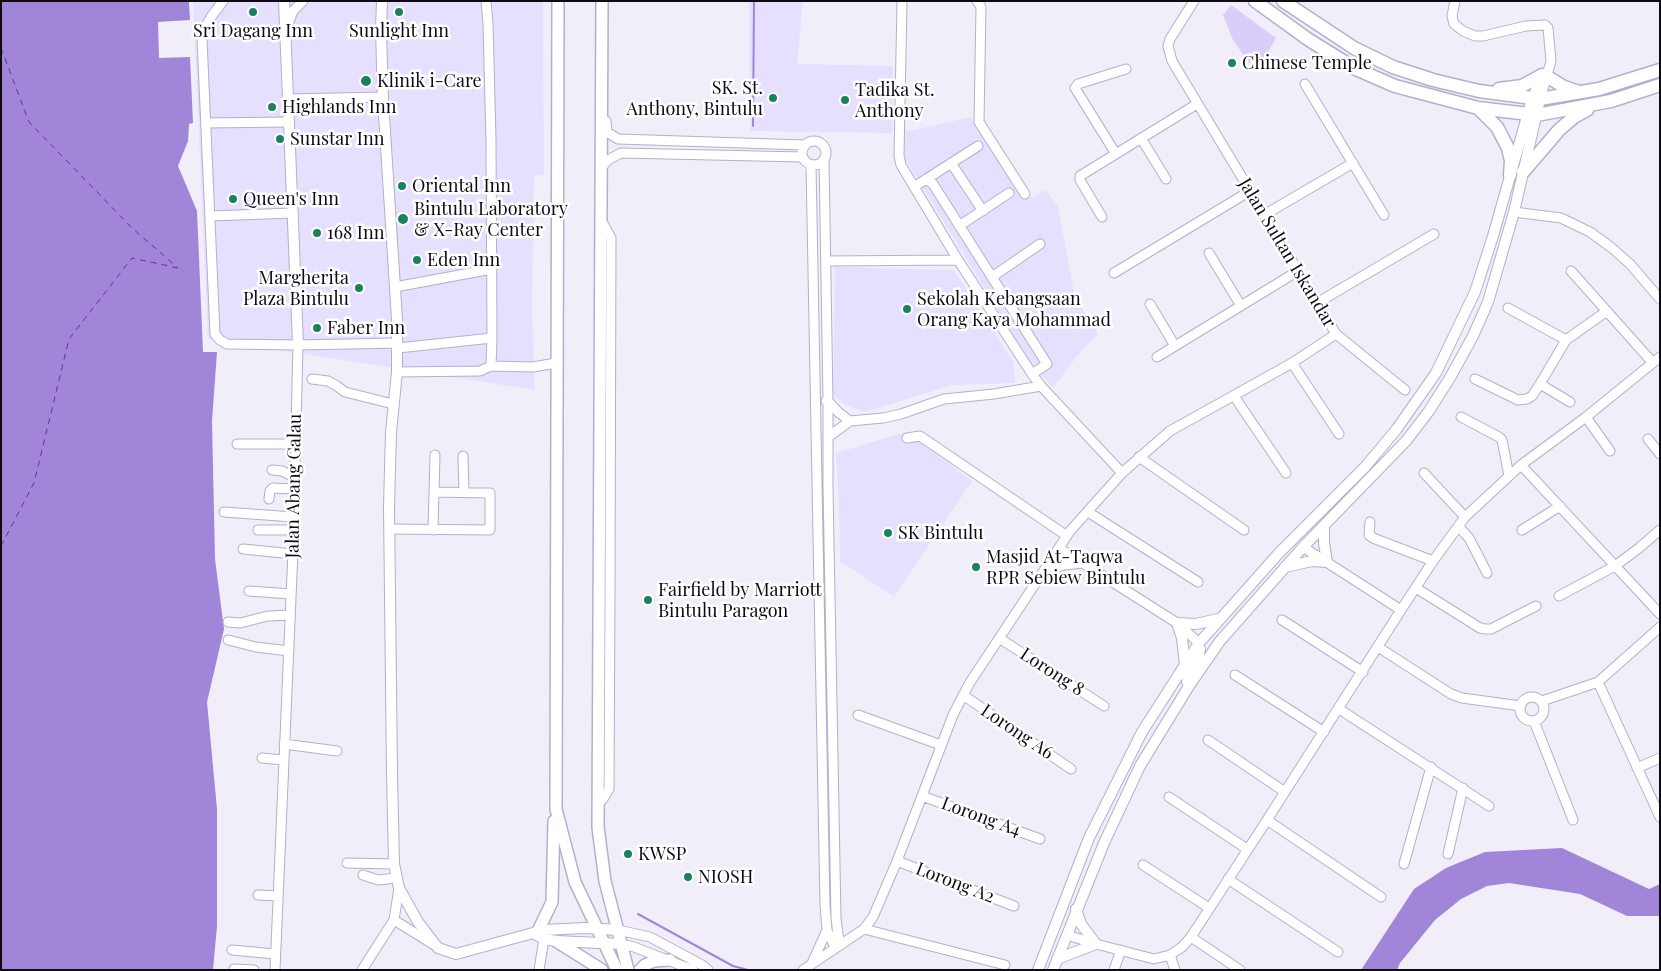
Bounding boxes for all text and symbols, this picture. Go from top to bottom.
marker: Sri Dagang Inn [247,6,259,18]
marker: Sunlight Inn [393,6,405,18]
place label: Sri Dagang Inn [193,20,313,42]
place label: Sunlight Inn [349,20,449,42]
place label: Chinese Temple [1242,52,1372,74]
marker: Chinese Temple [1226,57,1238,69]
place label: Klinik i-Care [377,70,482,92]
marker: Klinik i-Care [359,74,373,88]
place label: SK. St. Anthony, Bintulu [626,77,763,120]
place label: Tadika St. Anthony [855,79,934,122]
marker: SK. St. Anthony, Bintulu [767,92,779,104]
marker: Tadika St. Anthony [839,94,851,106]
place label: Highlands Inn [282,96,396,118]
marker: Highlands Inn [266,101,278,113]
place label: Sunstar Inn [290,128,384,150]
marker: Sunstar Inn [274,133,286,145]
street label: Jalan Sultan Iskandar [1234,174,1340,332]
place label: Oriental Inn [412,175,511,197]
marker: Oriental Inn [396,180,408,192]
place label: Queen's Inn [243,188,339,210]
marker: Queen's Inn [227,193,239,205]
place label: Bintulu Laboratory & X-Ray Center [414,198,568,240]
marker: Bintulu Laboratory & X-Ray Center [396,212,410,226]
place label: 168 Inn [327,222,384,244]
marker: 168 Inn [311,227,323,239]
place label: Eden Inn [427,249,500,271]
marker: Eden Inn [411,254,423,266]
place label: Margherita Plaza Bintulu [243,267,349,310]
marker: Margherita Plaza Bintulu [353,282,365,294]
place label: Sekolah Kebangsaan Orang Kaya Mohammad [917,288,1111,330]
marker: Sekolah Kebangsaan Orang Kaya Mohammad [901,303,913,315]
place label: Faber Inn [327,317,405,339]
marker: Faber Inn [311,322,323,334]
street label: Jalan Abang Galau [282,413,306,559]
place label: SK Bintulu [898,522,984,544]
marker: SK Bintulu [882,527,894,539]
place label: Masjid At-Taqwa RPR Sebiew Bintulu [986,546,1146,588]
marker: Masjid At-Taqwa RPR Sebiew Bintulu [970,561,982,573]
place label: Fairfield by Marriott Bintulu Paragon [658,579,822,622]
marker: Fairfield by Marriott Bintulu Paragon [642,594,654,606]
street label: Lorong 8 [1016,643,1088,701]
street label: Lorong A6 [976,700,1058,764]
street label: Lorong A4 [938,793,1024,841]
place label: KWSP [638,843,686,865]
marker: KWSP [622,848,634,860]
street label: Lorong A2 [913,858,997,908]
place label: NIOSH [698,866,753,888]
marker: NIOSH [682,871,694,883]

